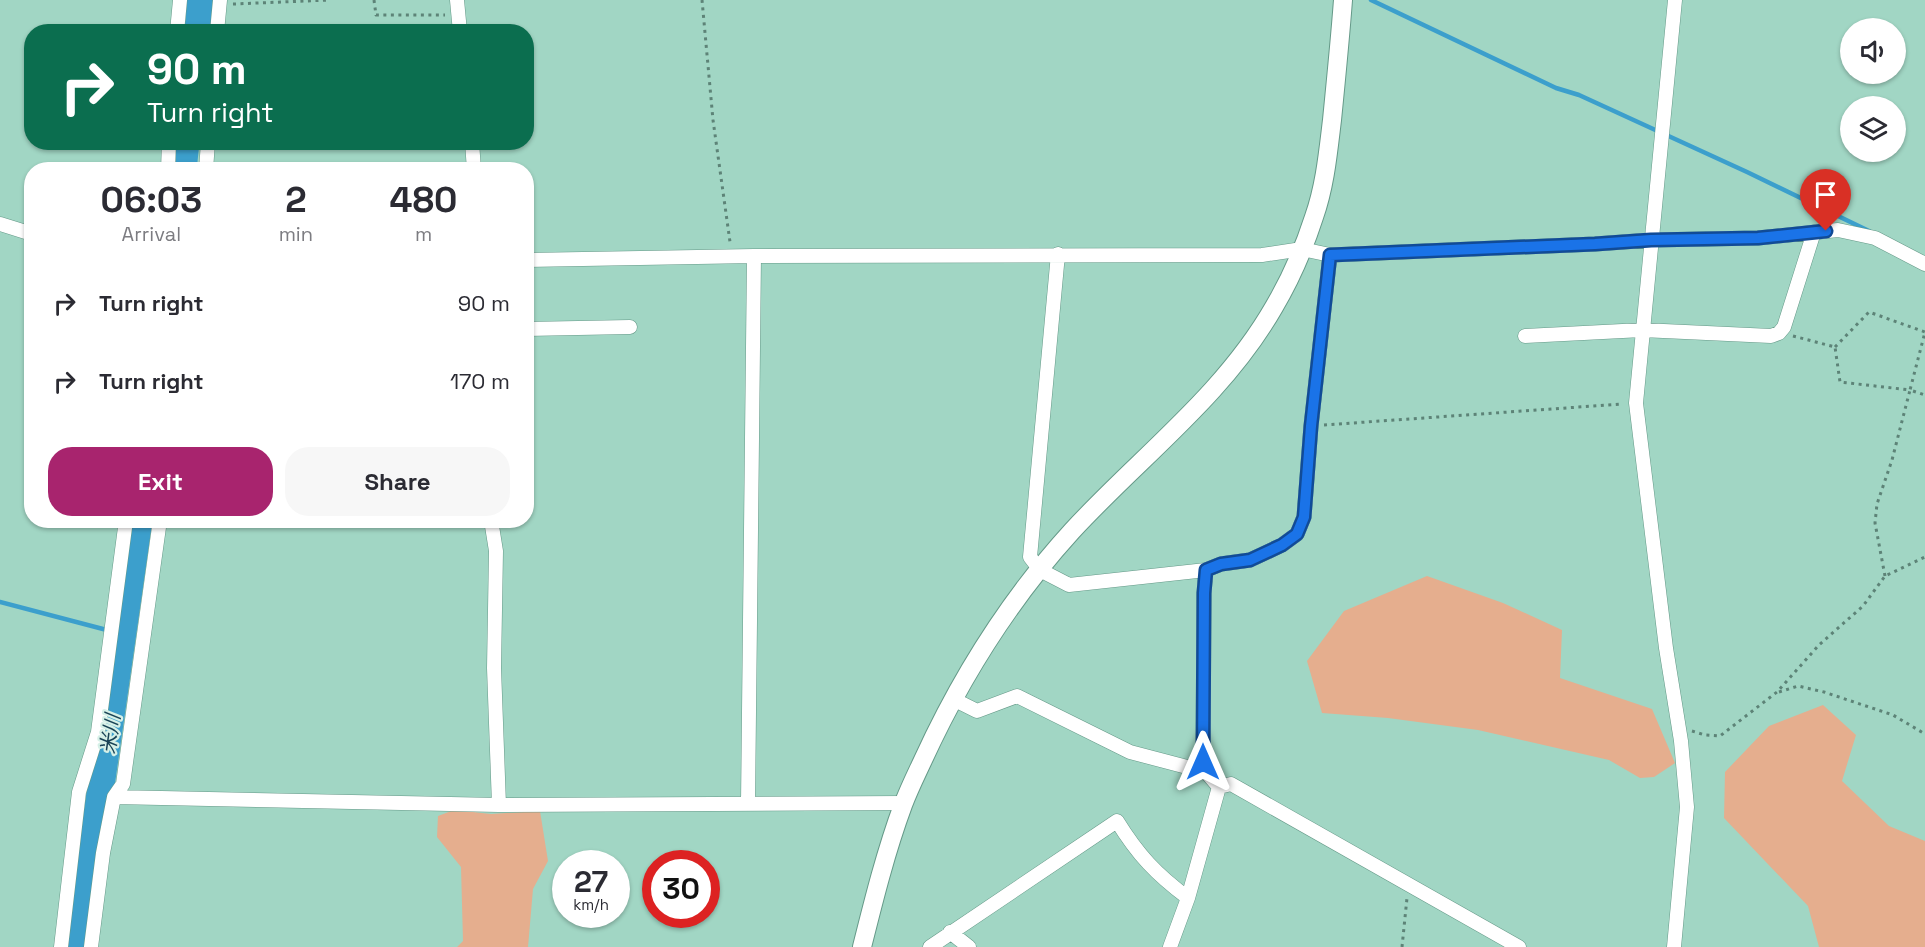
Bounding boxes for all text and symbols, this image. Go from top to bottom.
map controls [1840,18,1906,162]
button: sound [1840,18,1906,84]
text: 90 m [147,43,247,96]
icon: right [48,48,126,126]
text: Turn right [147,95,274,130]
button: layers [1840,96,1906,162]
pin [1800,169,1851,231]
text: 06:03 [101,177,202,223]
text: 2 [285,177,307,223]
text: 480 [390,177,457,223]
icon: arrive [1809,178,1842,211]
text: Arrival [122,221,181,247]
text: min [279,221,313,247]
text: m [415,221,432,247]
icon: right [48,287,81,320]
text: Turn right [99,289,204,317]
text: 90 m [458,289,510,317]
icon: right [48,365,81,398]
text: Turn right [99,367,204,395]
text: 170 m [450,367,510,395]
button: Exit [48,447,273,516]
button: Share [285,447,510,516]
water label: 米川 [94,710,126,756]
position arrow [1171,730,1235,794]
speed limit sign: 30 [642,850,720,928]
text: 27 [574,862,608,901]
text: km/h [573,895,609,914]

